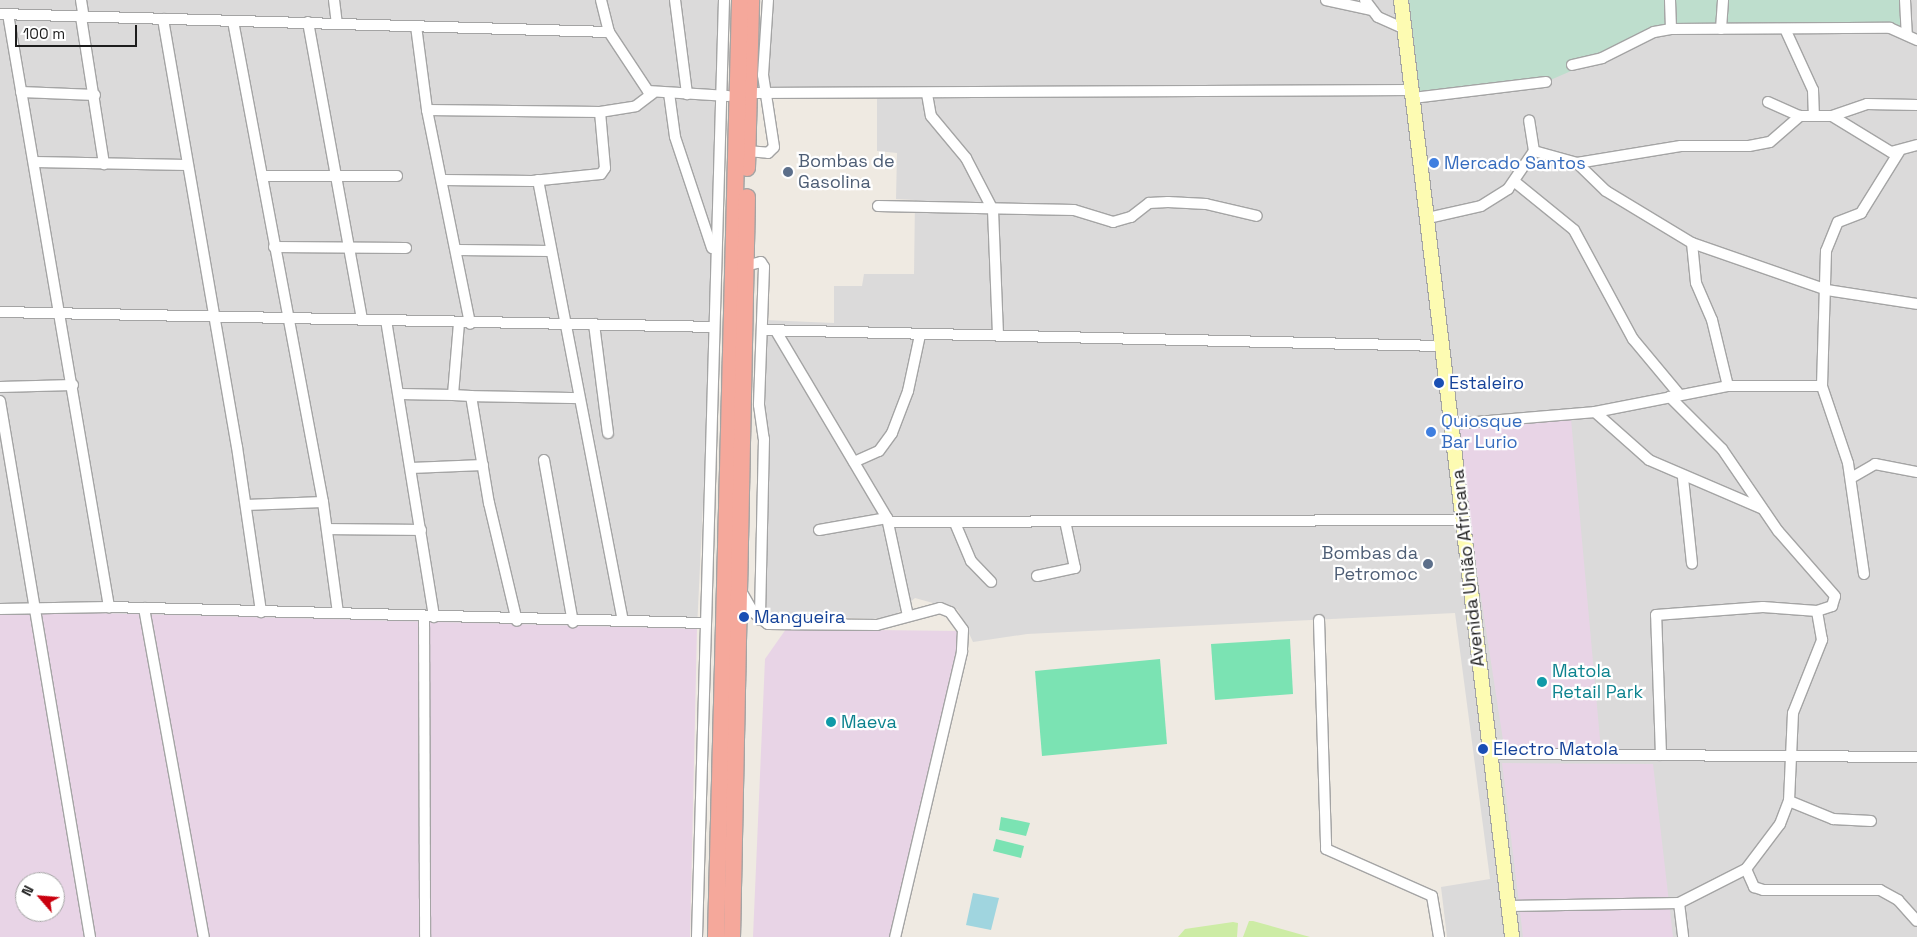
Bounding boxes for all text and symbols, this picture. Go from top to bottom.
scale bar [18,15,140,47]
text: 100 m [23,24,65,43]
place label: Bombas de Gasolina [798,151,895,193]
place label: Mercado Santos [1444,152,1586,174]
marker: Mercado Santos [1428,157,1440,169]
marker: Bombas de Gasolina [782,166,794,178]
place label: Estaleiro [1449,372,1524,394]
marker: Estaleiro [1433,377,1445,389]
place label: Quiosque Bar Lurio [1441,411,1522,454]
marker: Quiosque Bar Lurio [1425,426,1437,438]
street label: Avenida União Africana [1447,468,1489,668]
place label: Bombas da Petromoc [1322,543,1418,586]
marker: Bombas da Petromoc [1422,558,1434,570]
place label: Mangueira [754,606,845,628]
marker: Mangueira [738,611,750,623]
place label: Matola Retail Park [1552,661,1643,704]
marker: Matola Retail Park [1536,676,1548,688]
place label: Maeva [841,711,897,733]
marker: Maeva [825,716,837,728]
place label: Electro Matola [1493,738,1618,760]
marker: Electro Matola [1477,743,1489,755]
north arrow [15,872,65,922]
text: N [17,882,38,899]

